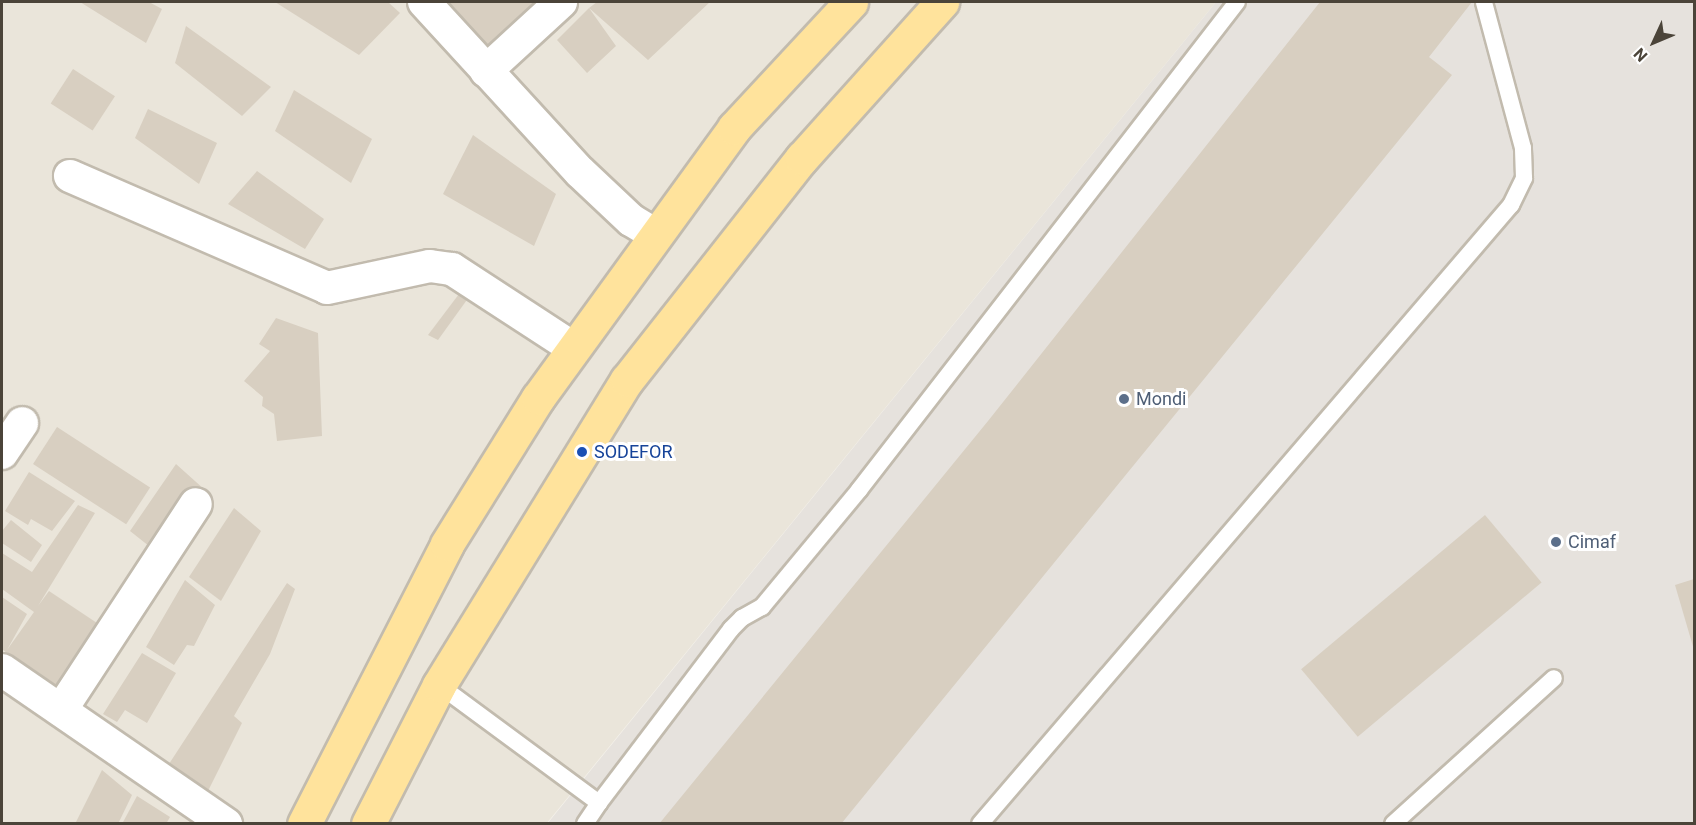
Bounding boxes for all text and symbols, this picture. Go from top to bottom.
north arrow [1624,12,1684,72]
text: N [1630,44,1651,66]
place label: Mondi [1136,388,1186,410]
marker: Mondi [1117,392,1131,406]
place label: SODEFOR [594,441,673,463]
marker: SODEFOR [575,445,589,459]
place label: Cimaf [1568,531,1616,553]
marker: Cimaf [1549,535,1563,549]

